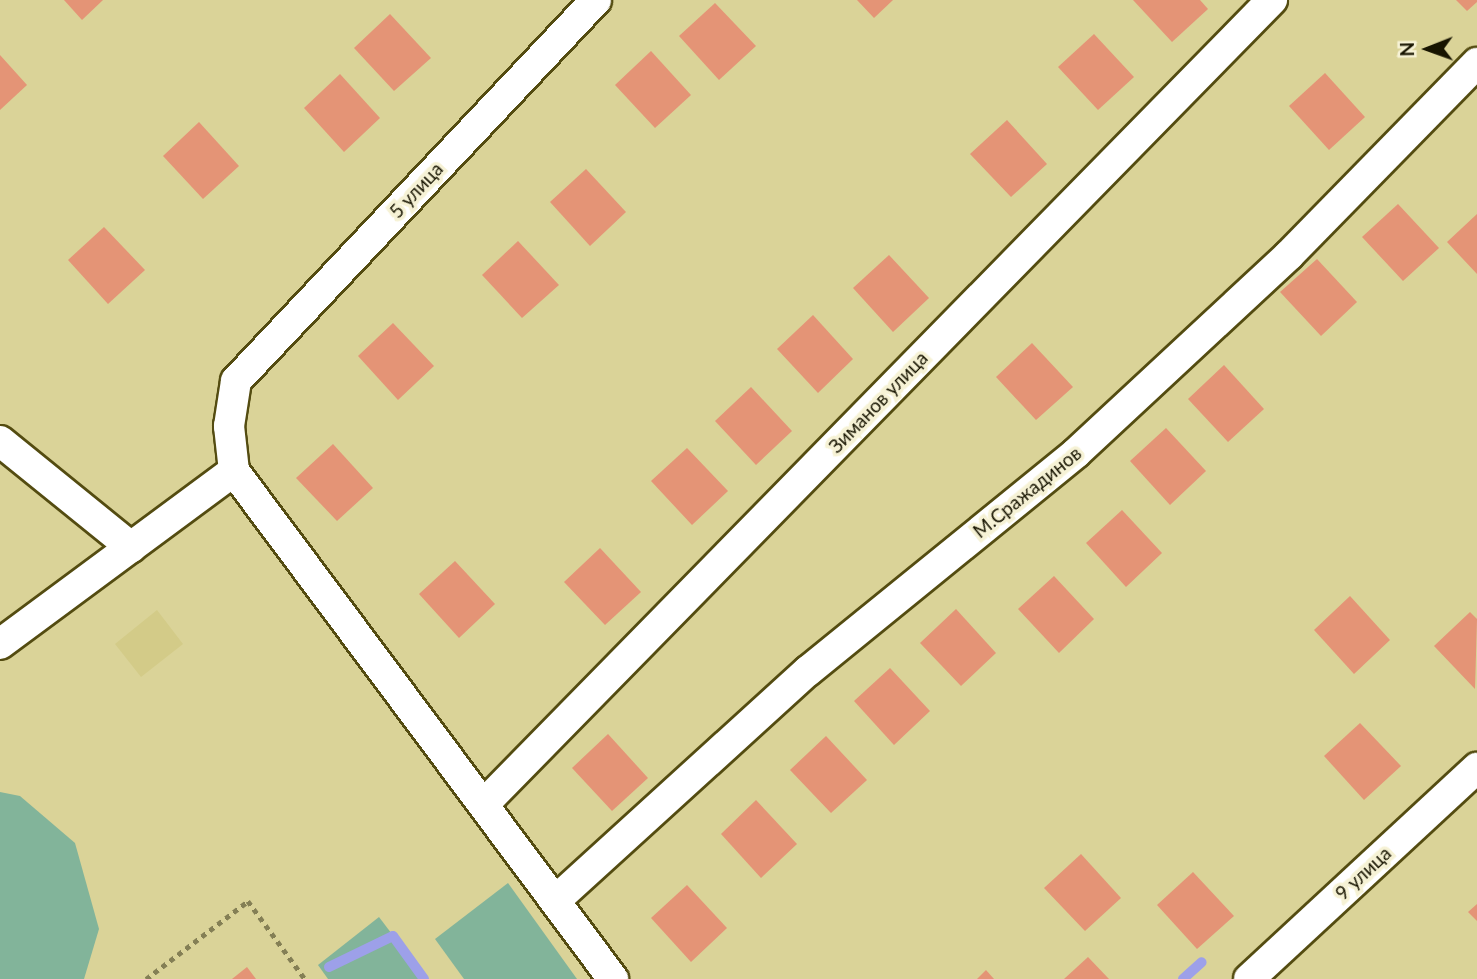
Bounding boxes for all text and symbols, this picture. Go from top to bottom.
north arrow [1393,14,1463,84]
text: N [1395,42,1418,57]
street label: 5 улица [385,157,447,223]
street label: Зиманов улица [824,347,932,457]
street label: М.Сражадинов [968,441,1086,543]
street label: 9 улица [1330,842,1396,904]

